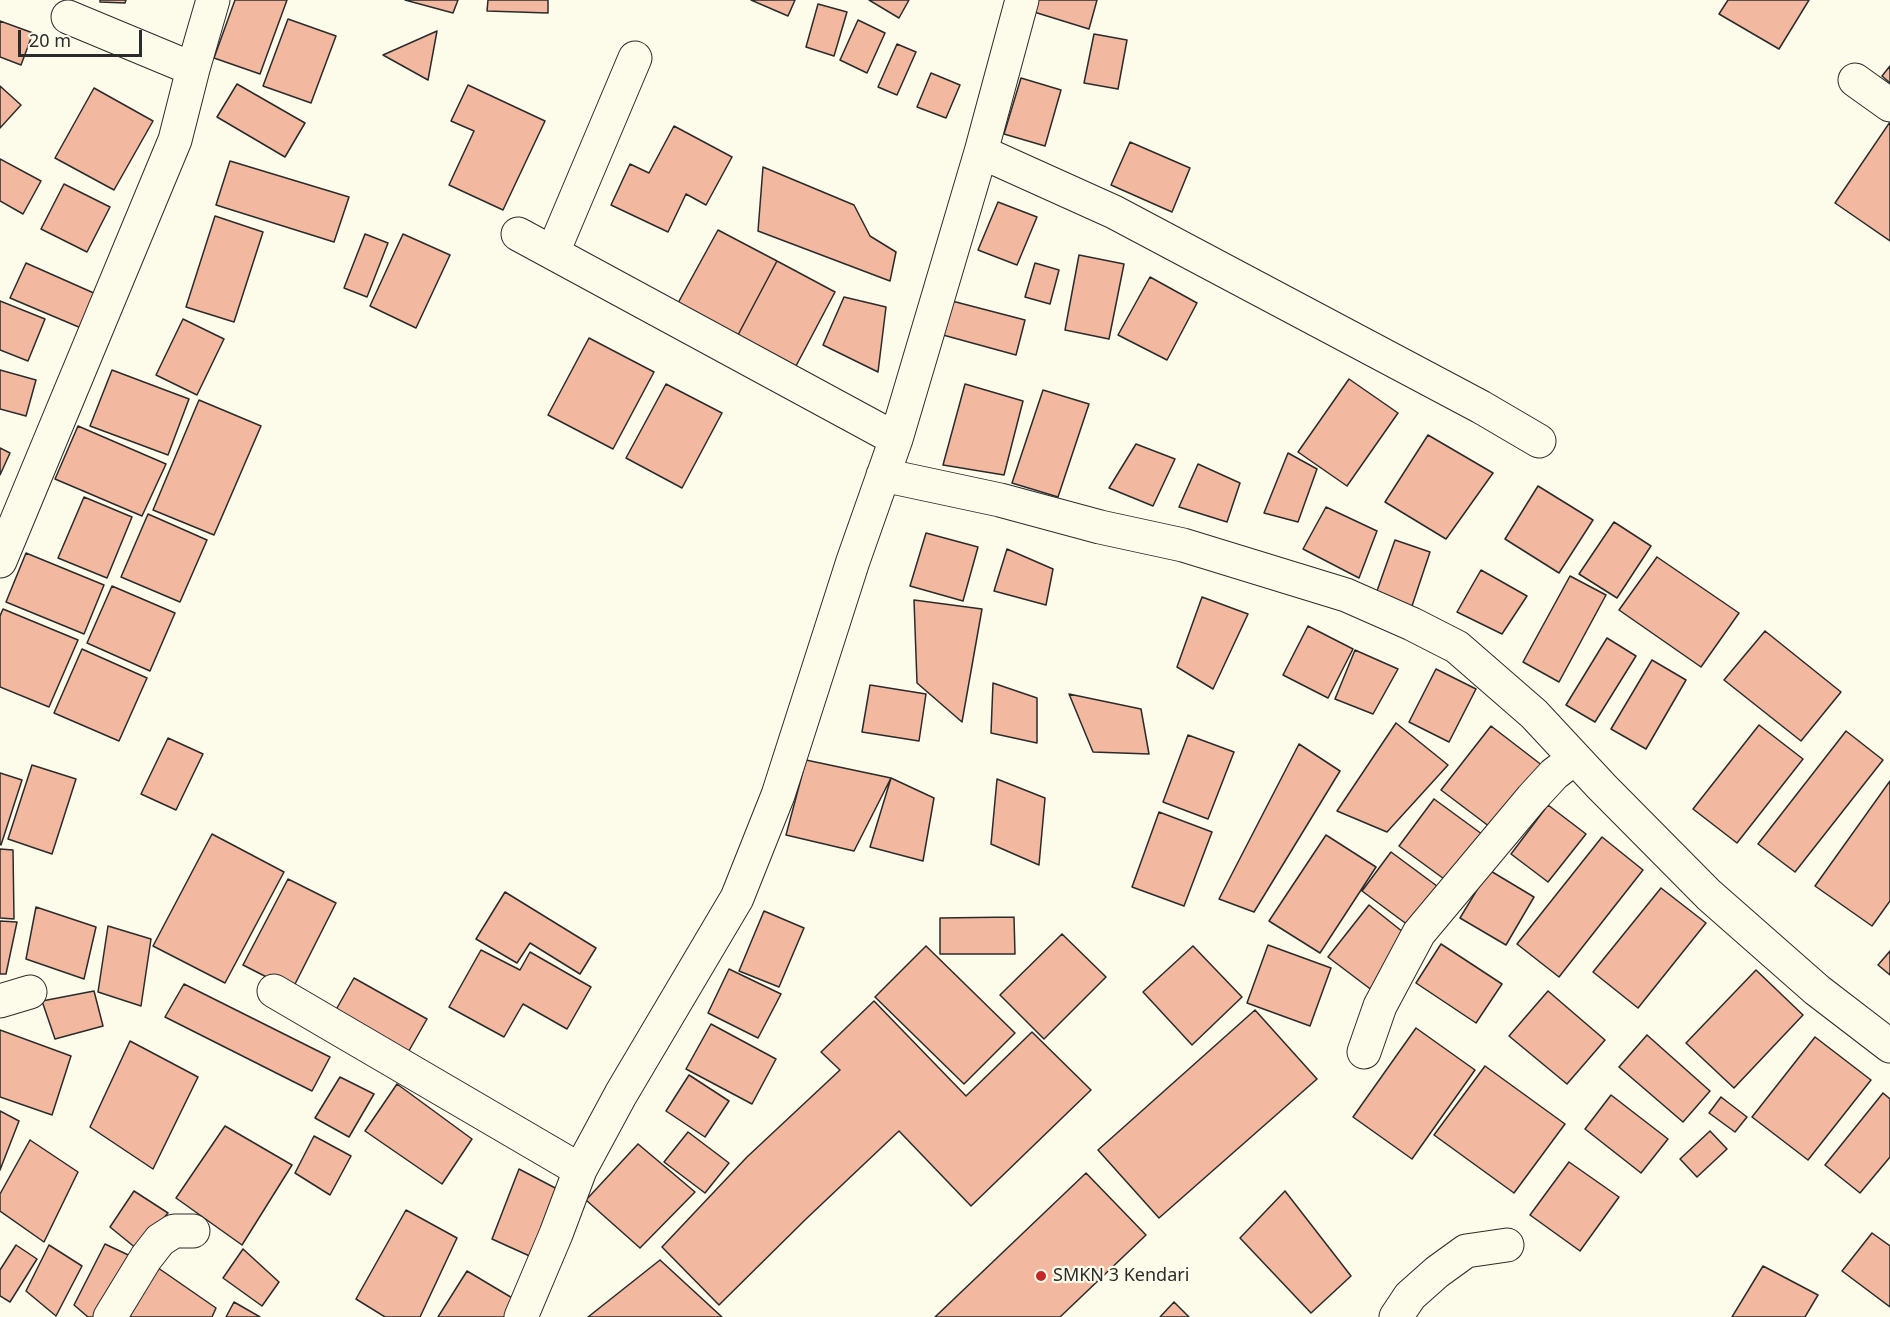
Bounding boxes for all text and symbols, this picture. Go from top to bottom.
scale bar [21,18,146,56]
text: 20 m [29,28,71,52]
place label: SMKN 3 Kendari [1053,1265,1189,1287]
marker: SMKN 3 Kendari [1034,1269,1048,1283]

